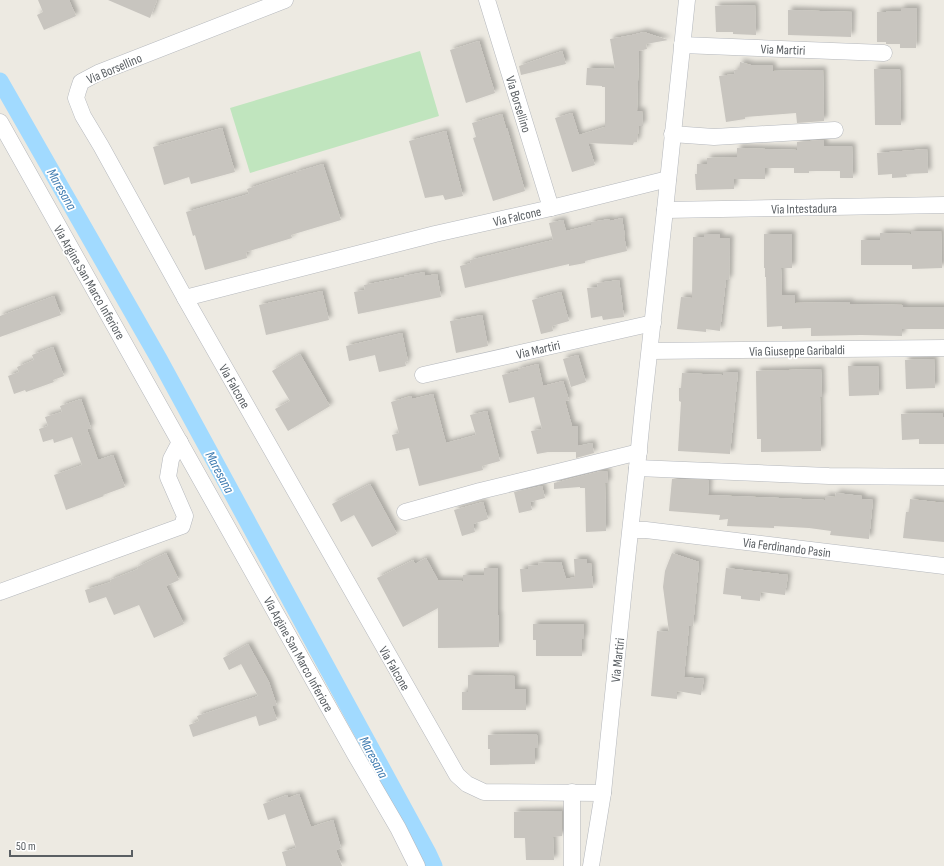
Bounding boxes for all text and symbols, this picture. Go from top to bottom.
street label: Via Martiri [760,41,805,59]
street label: Via Borsellino [84,50,144,88]
street label: Via Borsellino [502,74,534,135]
water label: Maresana [43,165,80,213]
street label: Via Intestadura [771,200,837,218]
street label: Via Falcone [492,204,543,230]
street label: Via Argine San Marco Inferiore [50,223,128,342]
street label: Via Martiri [515,337,562,363]
street label: Via Giuseppe Garibaldi [749,342,845,360]
street label: Via Falcone [215,361,253,412]
water label: Maresana [201,448,238,496]
street label: Via Ferdinando Pasin [742,535,832,561]
street label: Via Argine San Marco Inferiore [260,594,336,715]
street label: Via Martiri [608,637,628,683]
street label: Via Falcone [375,643,413,694]
water label: Maresana [355,733,392,781]
scale bar [10,832,132,858]
text: 50 m [16,839,36,854]

